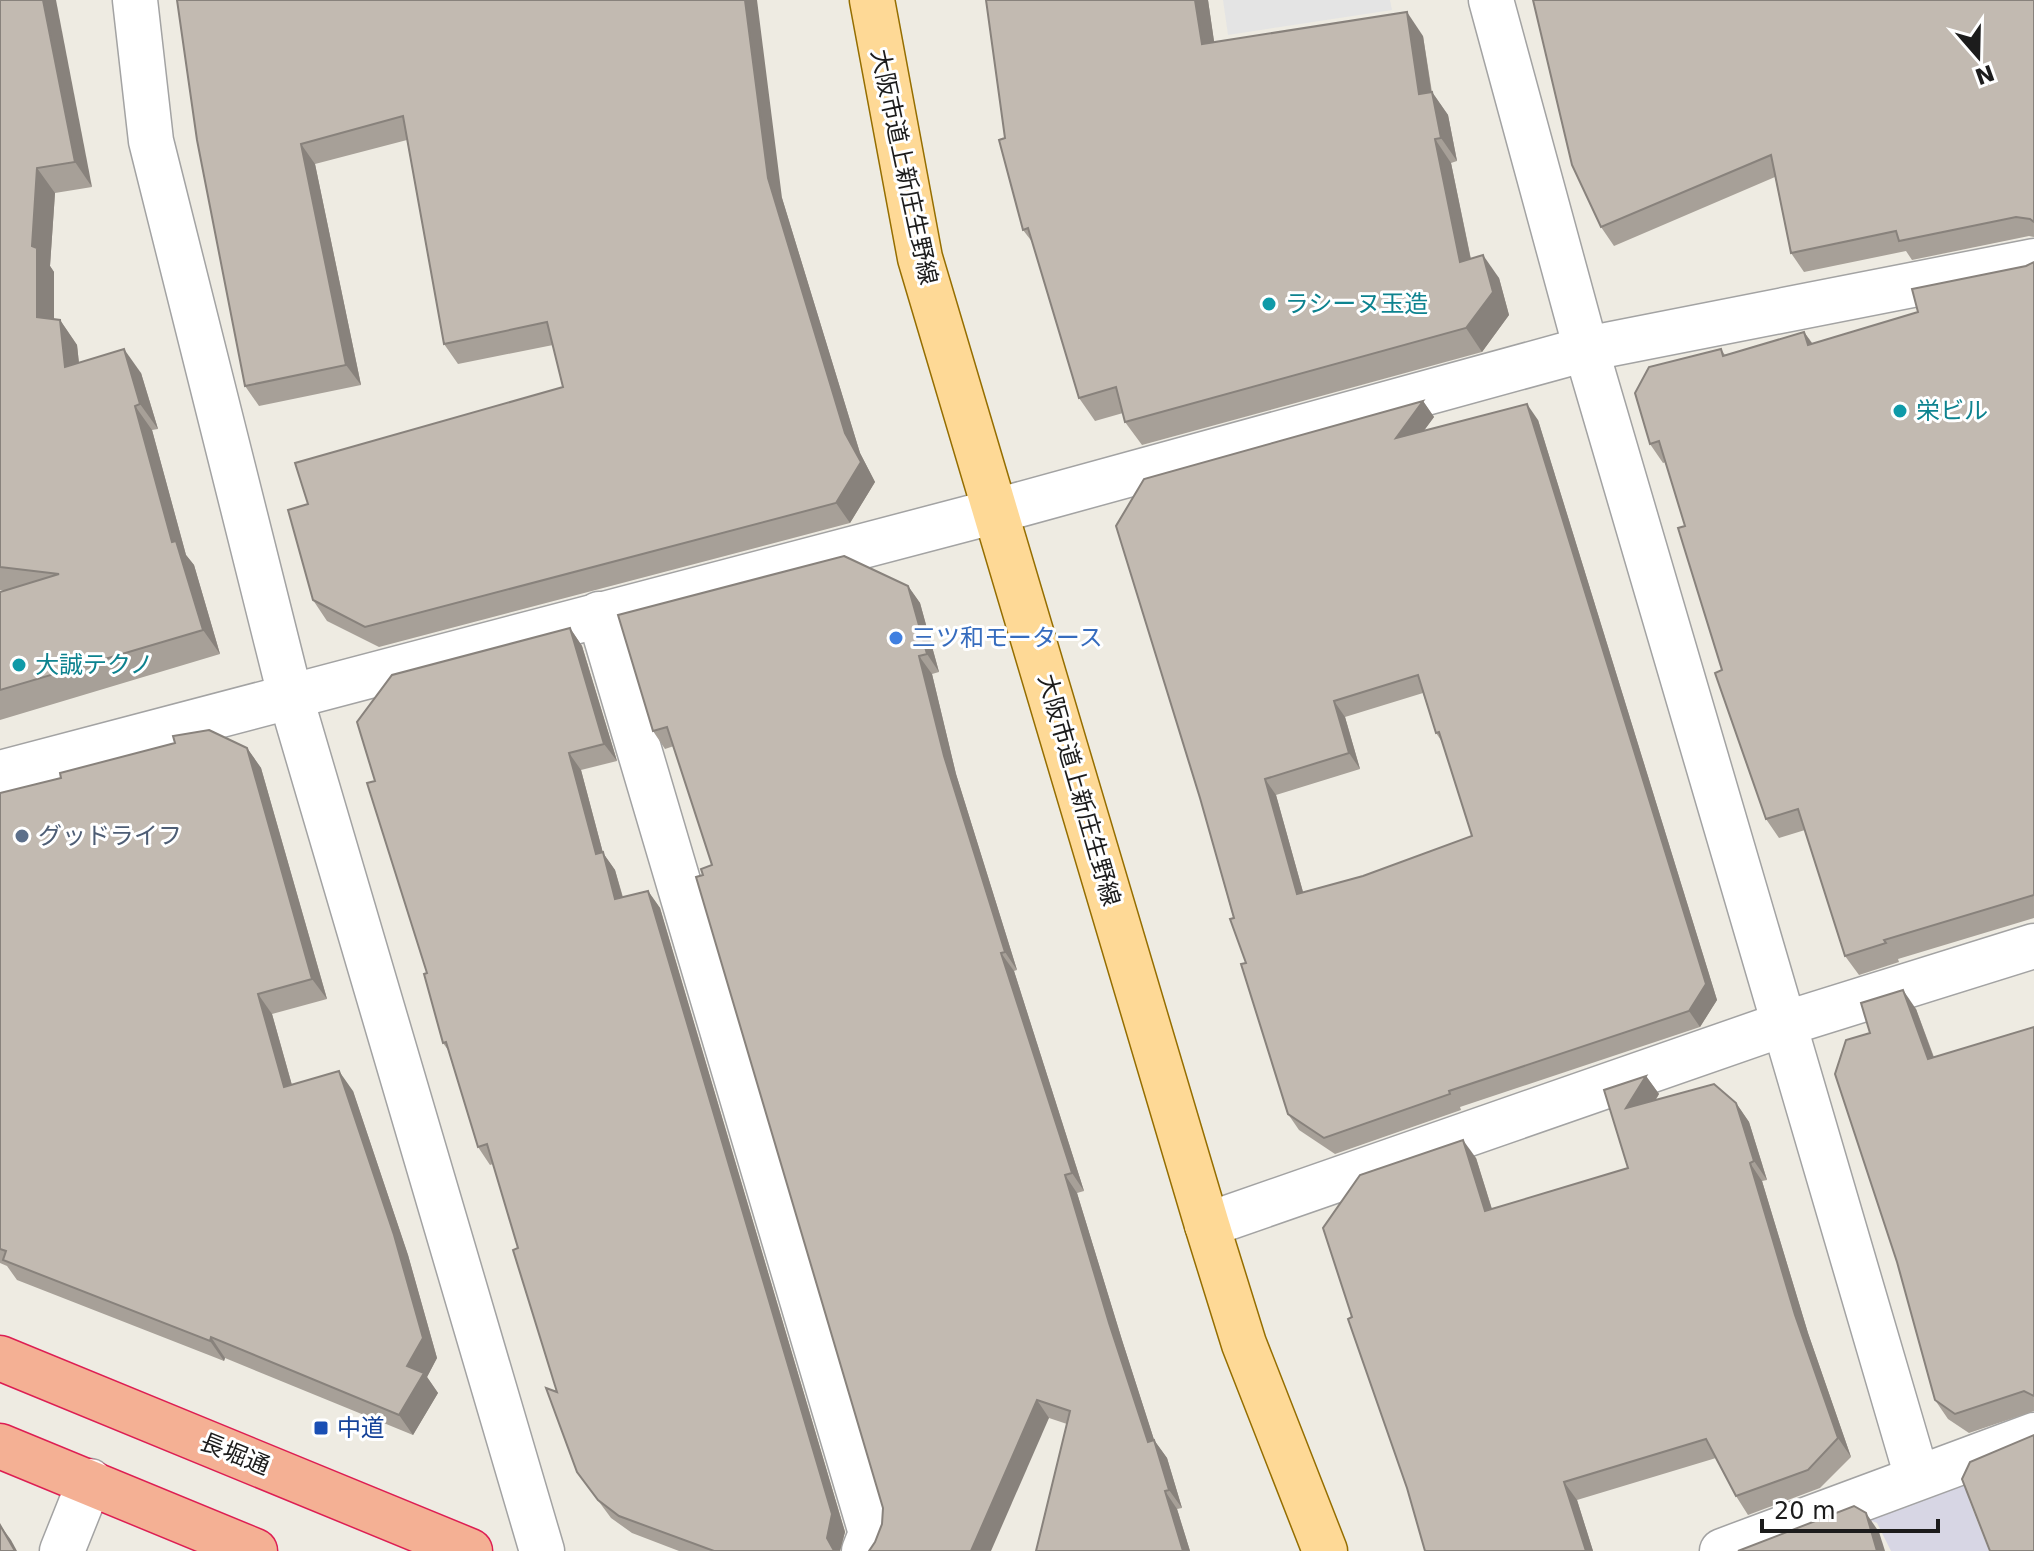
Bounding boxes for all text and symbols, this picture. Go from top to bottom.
north arrow [1938,16,2018,96]
street label: 大阪市道上新庄生野線 [865,47,943,287]
text: N [1972,59,1998,89]
place label: ラシーヌ玉造 [1285,290,1429,318]
marker: ラシーヌ玉造 [1260,295,1278,313]
place label: 栄ビル [1916,397,1988,425]
marker: 栄ビル [1891,402,1909,420]
place label: 三ツ和モータース [912,624,1103,652]
marker: 三ツ和モータース [887,629,905,647]
place label: 大誠テクノ [35,651,154,679]
marker: 大誠テクノ [10,656,28,674]
street label: 大阪市道上新庄生野線 [1032,671,1126,909]
place label: グッドライフ [38,822,182,850]
marker: グッドライフ [13,827,31,845]
place label: 中道 [337,1414,385,1442]
marker: 中道 [312,1419,330,1437]
street label: 長堀通 [196,1428,274,1480]
scale bar [1762,1483,1938,1533]
text: 20 m [1774,1497,1836,1525]

